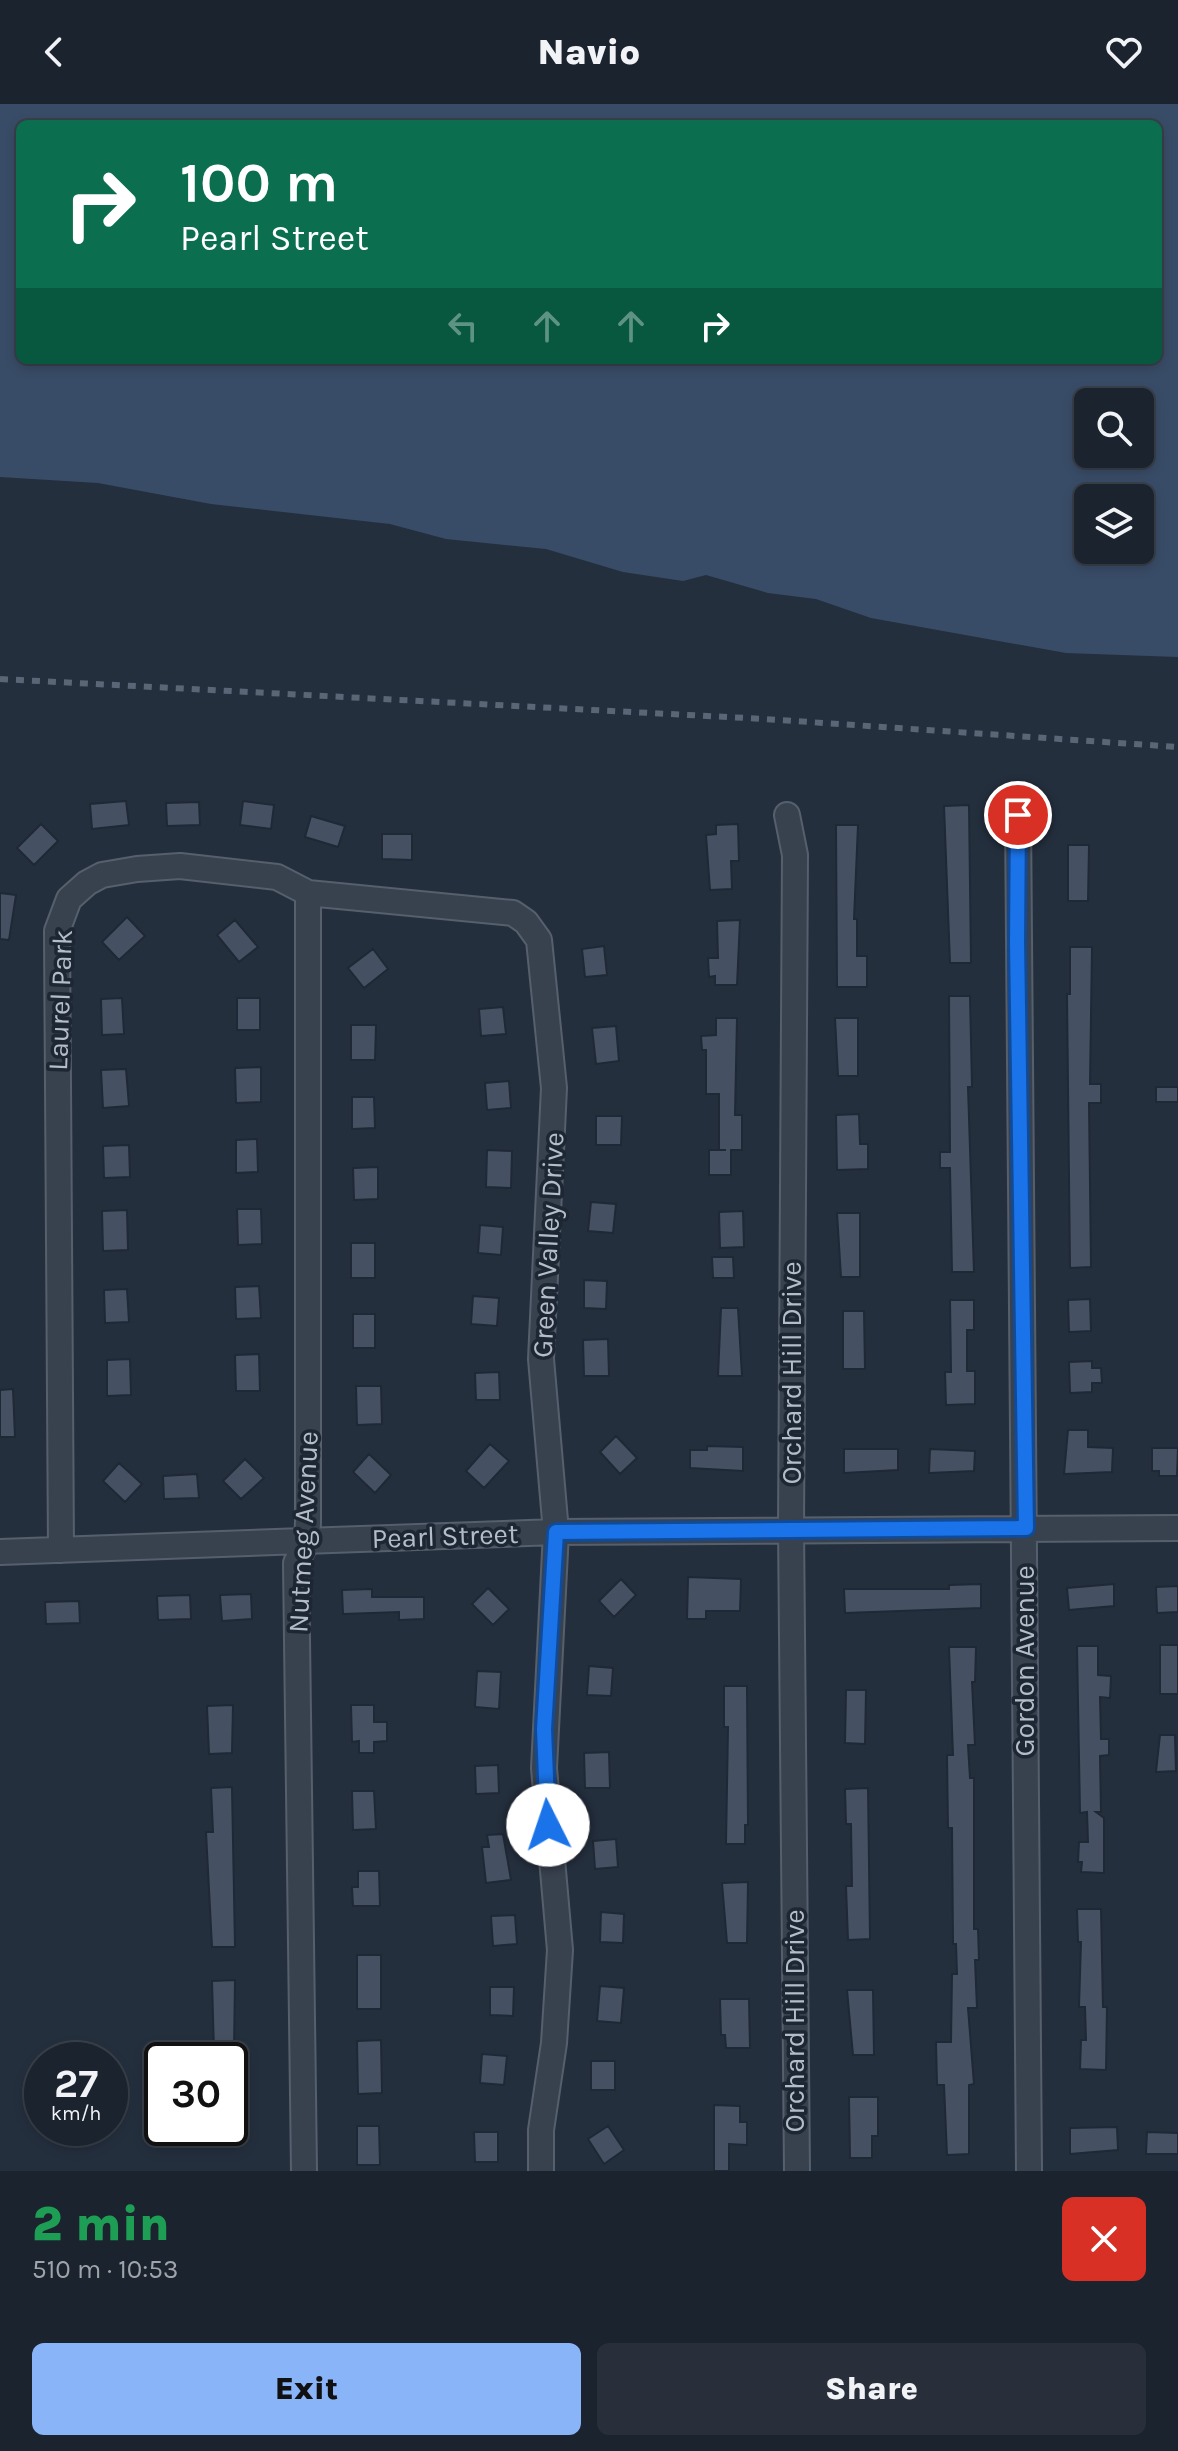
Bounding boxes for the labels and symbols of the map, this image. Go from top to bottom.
pin [984,781,1052,849]
street label: Laurel Park [41,929,79,1071]
street label: Green Valley Drive [526,1131,570,1359]
street label: Orchard Hill Drive [775,1261,808,1485]
street label: Nutmeg Avenue [281,1430,325,1634]
street label: Pearl Street [371,1517,519,1555]
street label: Gordon Avenue [1008,1565,1041,1757]
position arrow [506,1783,590,1867]
street label: Orchard Hill Drive [778,1909,811,2133]
speed limit sign: 30 [144,2042,248,2146]

